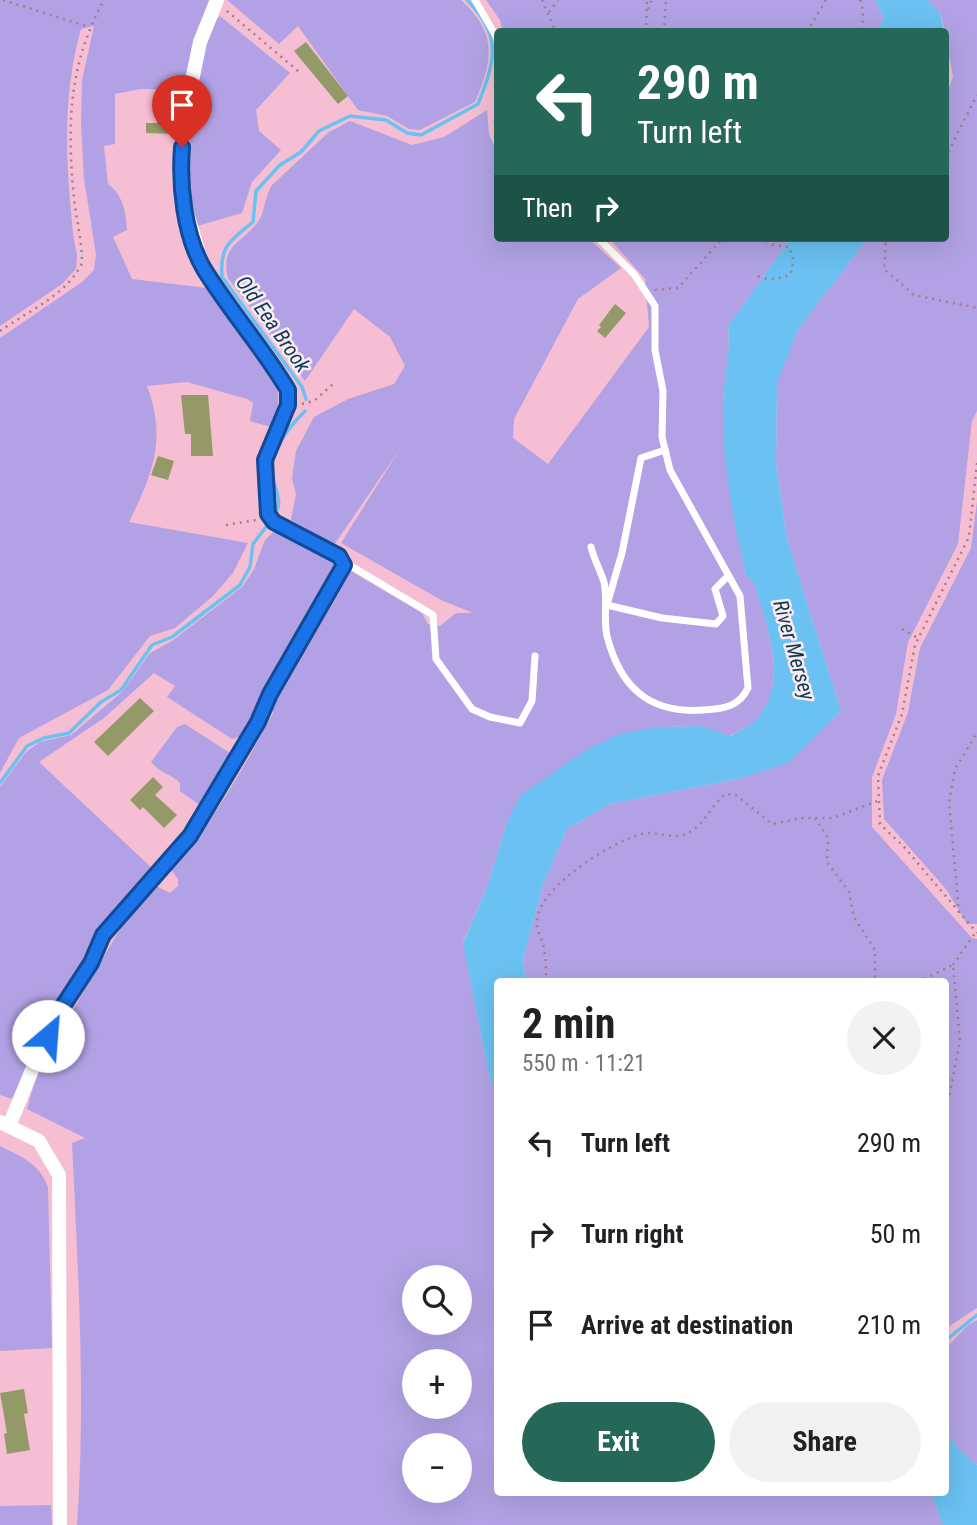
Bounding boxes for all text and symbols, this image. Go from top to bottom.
text: 290 m [637,54,759,111]
icon: left [522,56,613,147]
pin [152,75,212,147]
icon: arrive [163,86,201,124]
text: Turn left [637,113,742,151]
icon: right [587,189,625,227]
text: Then [522,193,573,223]
water label: Old Eea Brook [231,271,316,378]
water label: River Mersey [768,597,820,703]
position arrow [11,999,85,1073]
text: 2 min [522,999,615,1048]
button: close [847,1001,921,1075]
text: 550 m · 11:21 [522,1050,646,1077]
icon: left [522,1124,560,1162]
text: Turn left [581,1128,670,1158]
text: 290 m [857,1128,921,1158]
icon: right [522,1215,560,1253]
text: Turn right [581,1219,683,1249]
text: 50 m [870,1219,921,1249]
map controls [402,1265,472,1503]
button: search [402,1265,472,1335]
icon: arrive [522,1306,560,1344]
text: Arrive at destination [581,1310,793,1340]
text: 210 m [857,1310,921,1340]
button: + [402,1349,472,1419]
button: Exit [522,1402,715,1482]
button: Share [729,1402,921,1482]
button: − [402,1433,472,1503]

